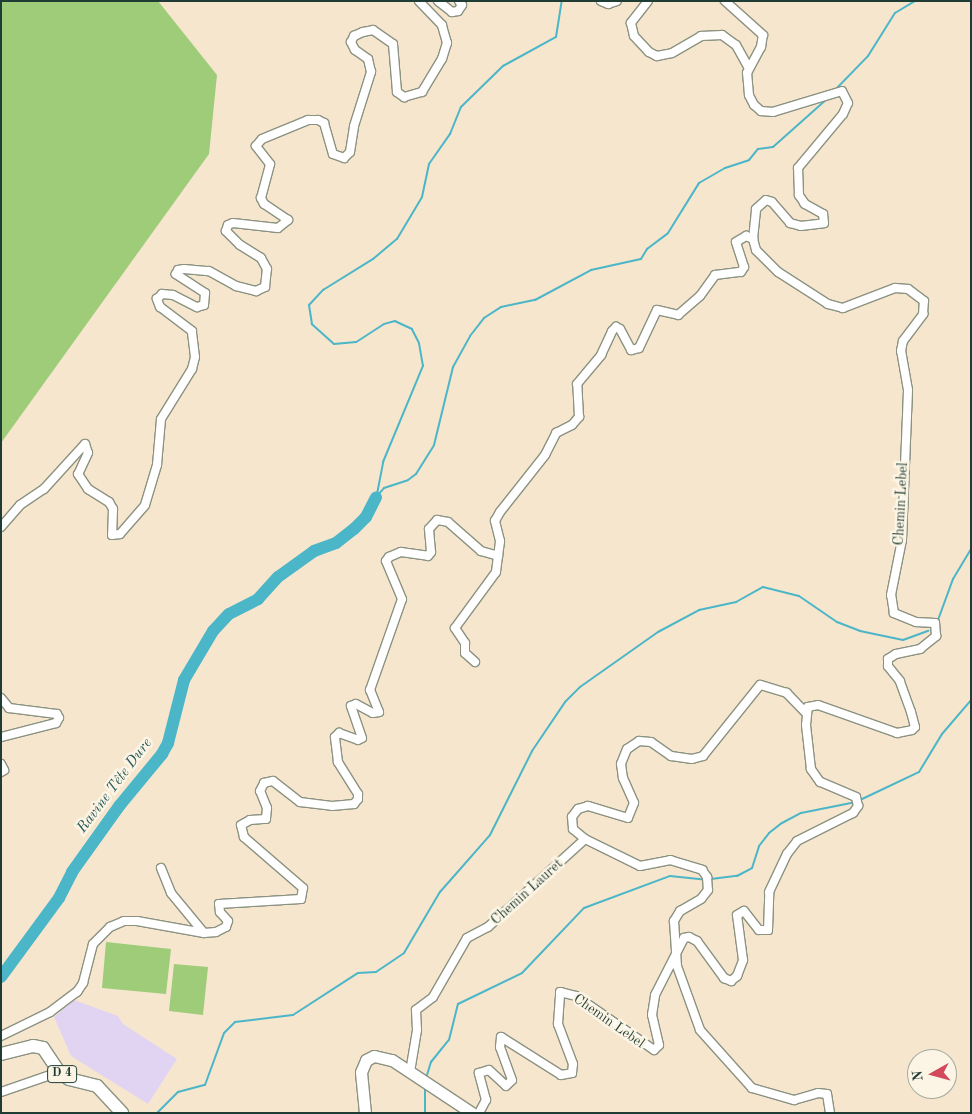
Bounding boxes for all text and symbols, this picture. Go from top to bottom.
street label: Chemin Lebel [890,462,912,546]
water label: Ravine Tête Dure [74,735,156,837]
street label: Chemin Lauret [488,855,566,929]
street label: Chemin Lebel [570,990,648,1052]
north arrow [907,1049,957,1099]
road number: D 4 [47,1064,77,1084]
text: N [911,1070,926,1082]

